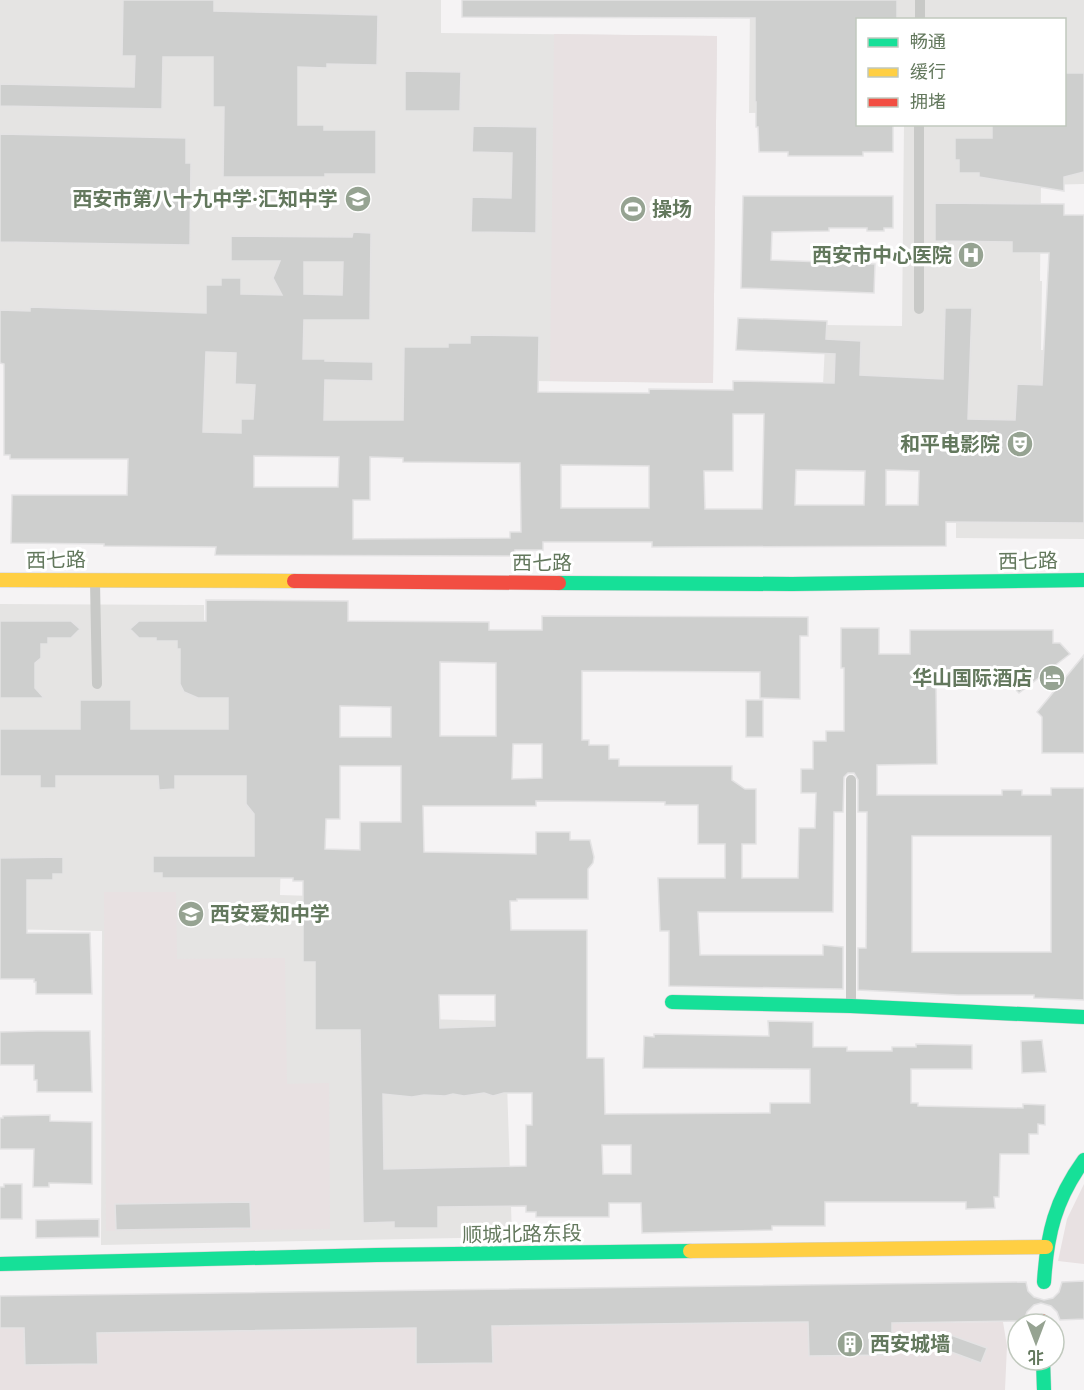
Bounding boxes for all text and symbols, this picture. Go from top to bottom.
legend [856,18,1066,126]
text: 畅通 [910,29,946,53]
text: 缓行 [910,59,946,83]
text: 拥堵 [910,89,946,113]
school or university icon: 西安市第八十九中学·汇知中学 [343,184,373,214]
place label: 西安市第八十九中学·汇知中学 [72,185,338,212]
sports icon: 操场 [618,194,648,224]
place label: 操场 [652,195,692,222]
hospital icon: 西安市中心医院 [956,240,986,270]
place label: 西安市中心医院 [812,241,952,268]
theatre icon: 和平电影院 [1005,429,1035,459]
place label: 和平电影院 [900,430,1000,457]
street label: 西七路 [26,545,86,574]
street label: 西七路 [998,546,1058,575]
street label: 西七路 [512,549,572,576]
hotel icon: 华山国际酒店 [1037,663,1067,693]
place label: 华山国际酒店 [912,664,1032,691]
school or university icon: 西安爱知中学 [176,899,206,929]
place label: 西安爱知中学 [210,900,330,927]
street label: 顺城北路东段 [462,1219,582,1248]
north arrow [1006,1312,1066,1372]
building icon: 西安城墙 [835,1329,865,1359]
place label: 西安城墙 [870,1330,950,1357]
text: 北 [1028,1346,1044,1368]

